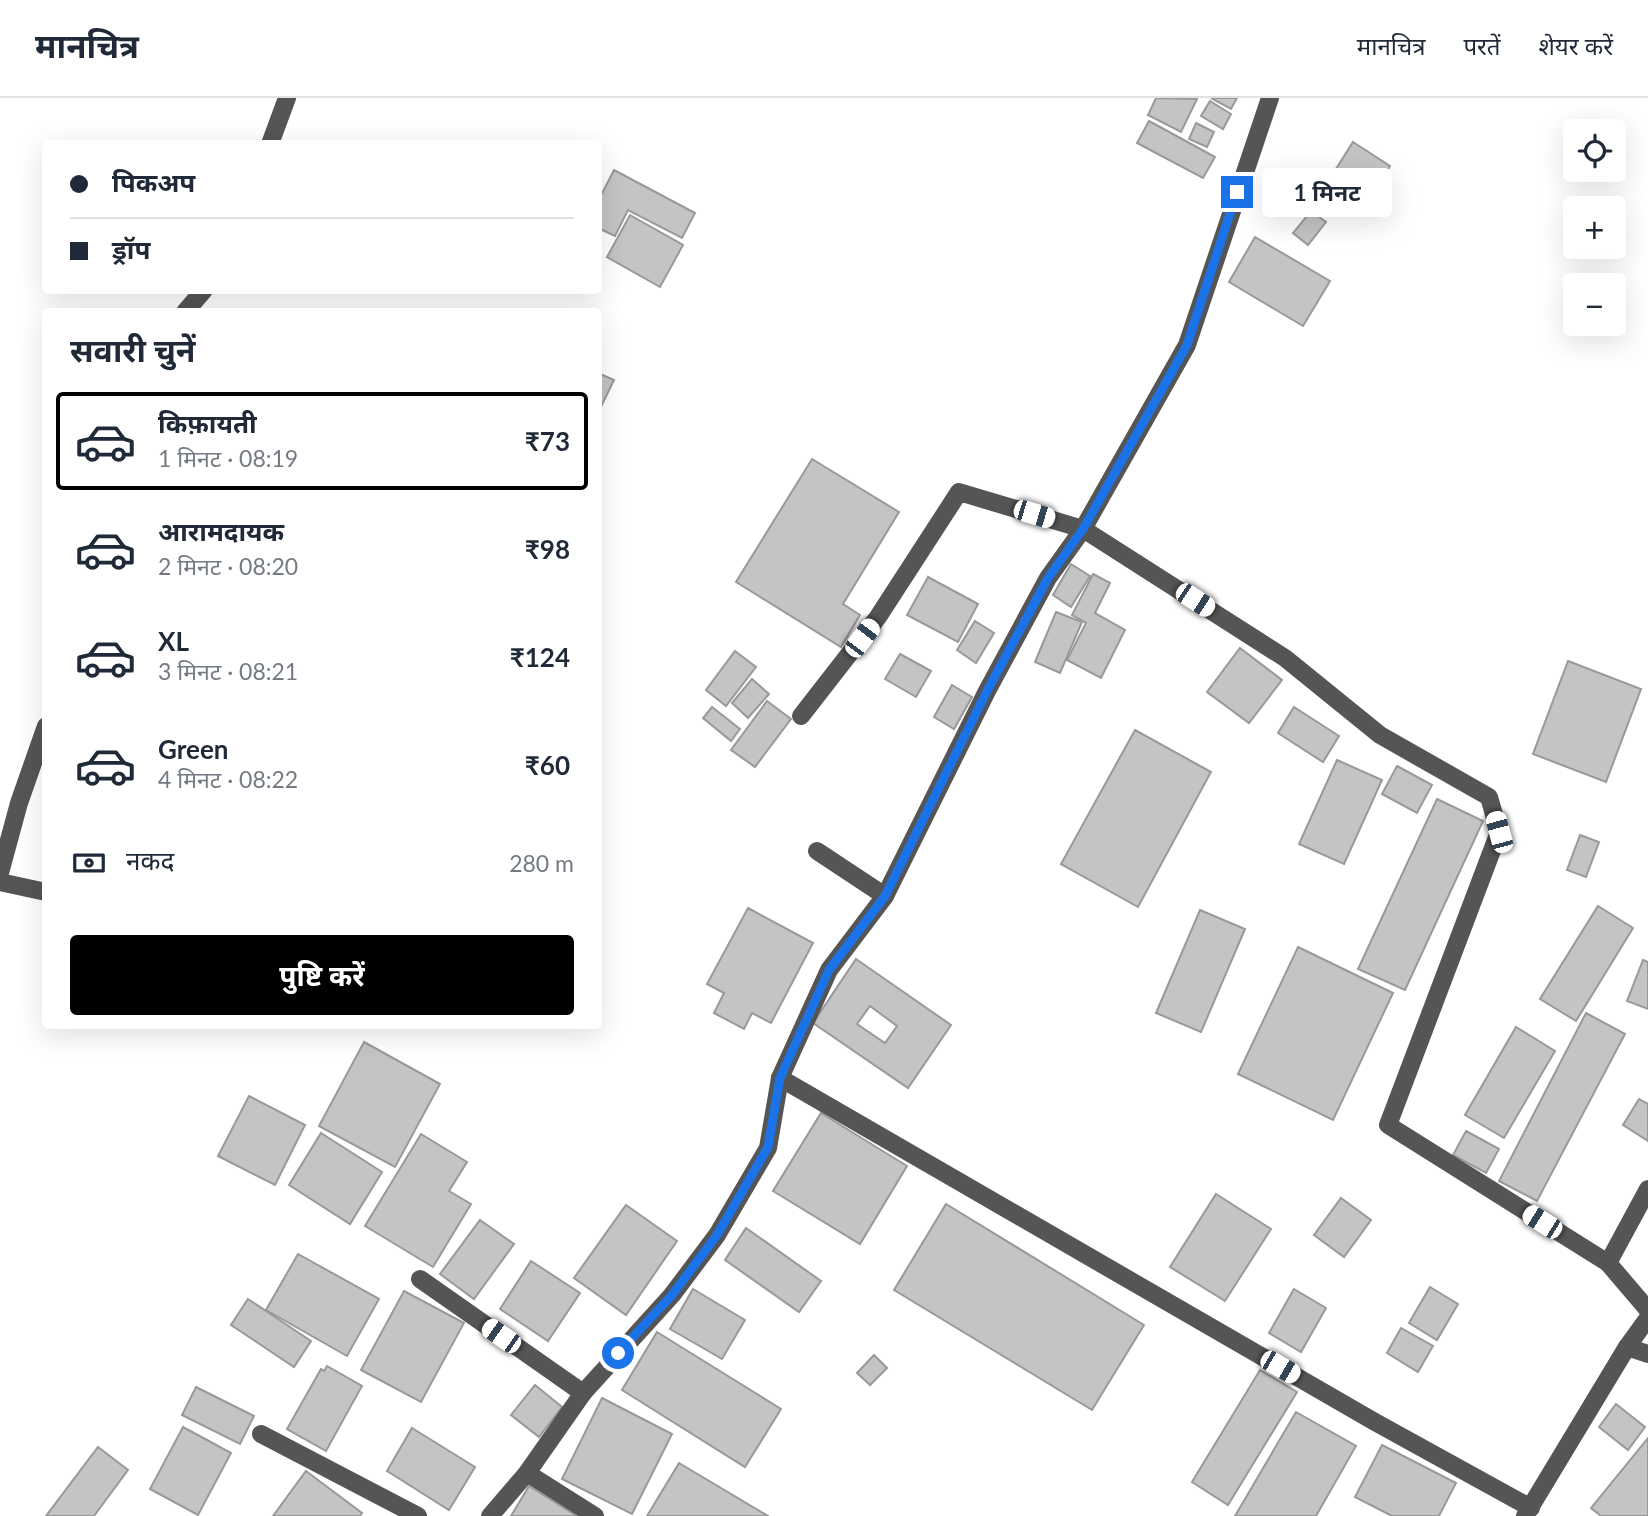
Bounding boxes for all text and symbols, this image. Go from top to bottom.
text: मानचित्र [35,25,139,65]
text: मानचित्र [1357,31,1425,60]
text: परतें [1463,31,1501,60]
text: शेयर करें [1539,31,1613,60]
map controls [1563,119,1626,336]
button: locate [1563,119,1626,182]
text: पिकअप [112,166,195,198]
callout: 1 मिनट [1262,168,1391,217]
route end [1221,176,1253,208]
text: 1 मिनट [1293,178,1361,206]
button: + [1563,196,1626,259]
text: ड्रॉप [112,233,150,265]
button: − [1563,273,1626,336]
text: सवारी चुनें [70,330,196,369]
text: किफ़ायती [158,407,257,439]
icon: car [74,410,137,473]
text: ₹73 [525,425,570,457]
text: 1 मिनट · 08:19 [158,444,298,472]
car [1011,498,1058,530]
text: आरामदायक [158,515,284,547]
icon: car [74,518,137,581]
text: ₹98 [525,533,570,565]
text: 2 मिनट · 08:20 [158,552,298,580]
car [1172,580,1219,620]
car [841,615,884,661]
text: XL [158,625,189,657]
icon: car [74,626,137,689]
text: ₹124 [510,641,570,673]
text: 3 मिनट · 08:21 [158,657,298,685]
text: Green [158,733,228,765]
icon: car [74,734,137,797]
text: ₹60 [525,749,570,781]
text: 4 मिनट · 08:22 [158,765,298,793]
car [1484,809,1515,855]
icon: cash [70,844,108,882]
text: नकद [126,844,174,876]
text: 280 m [509,849,574,877]
button: पुष्टि करें [70,935,574,1015]
car [1519,1202,1566,1242]
car [478,1315,525,1357]
route start [602,1337,634,1369]
car [1257,1347,1304,1387]

